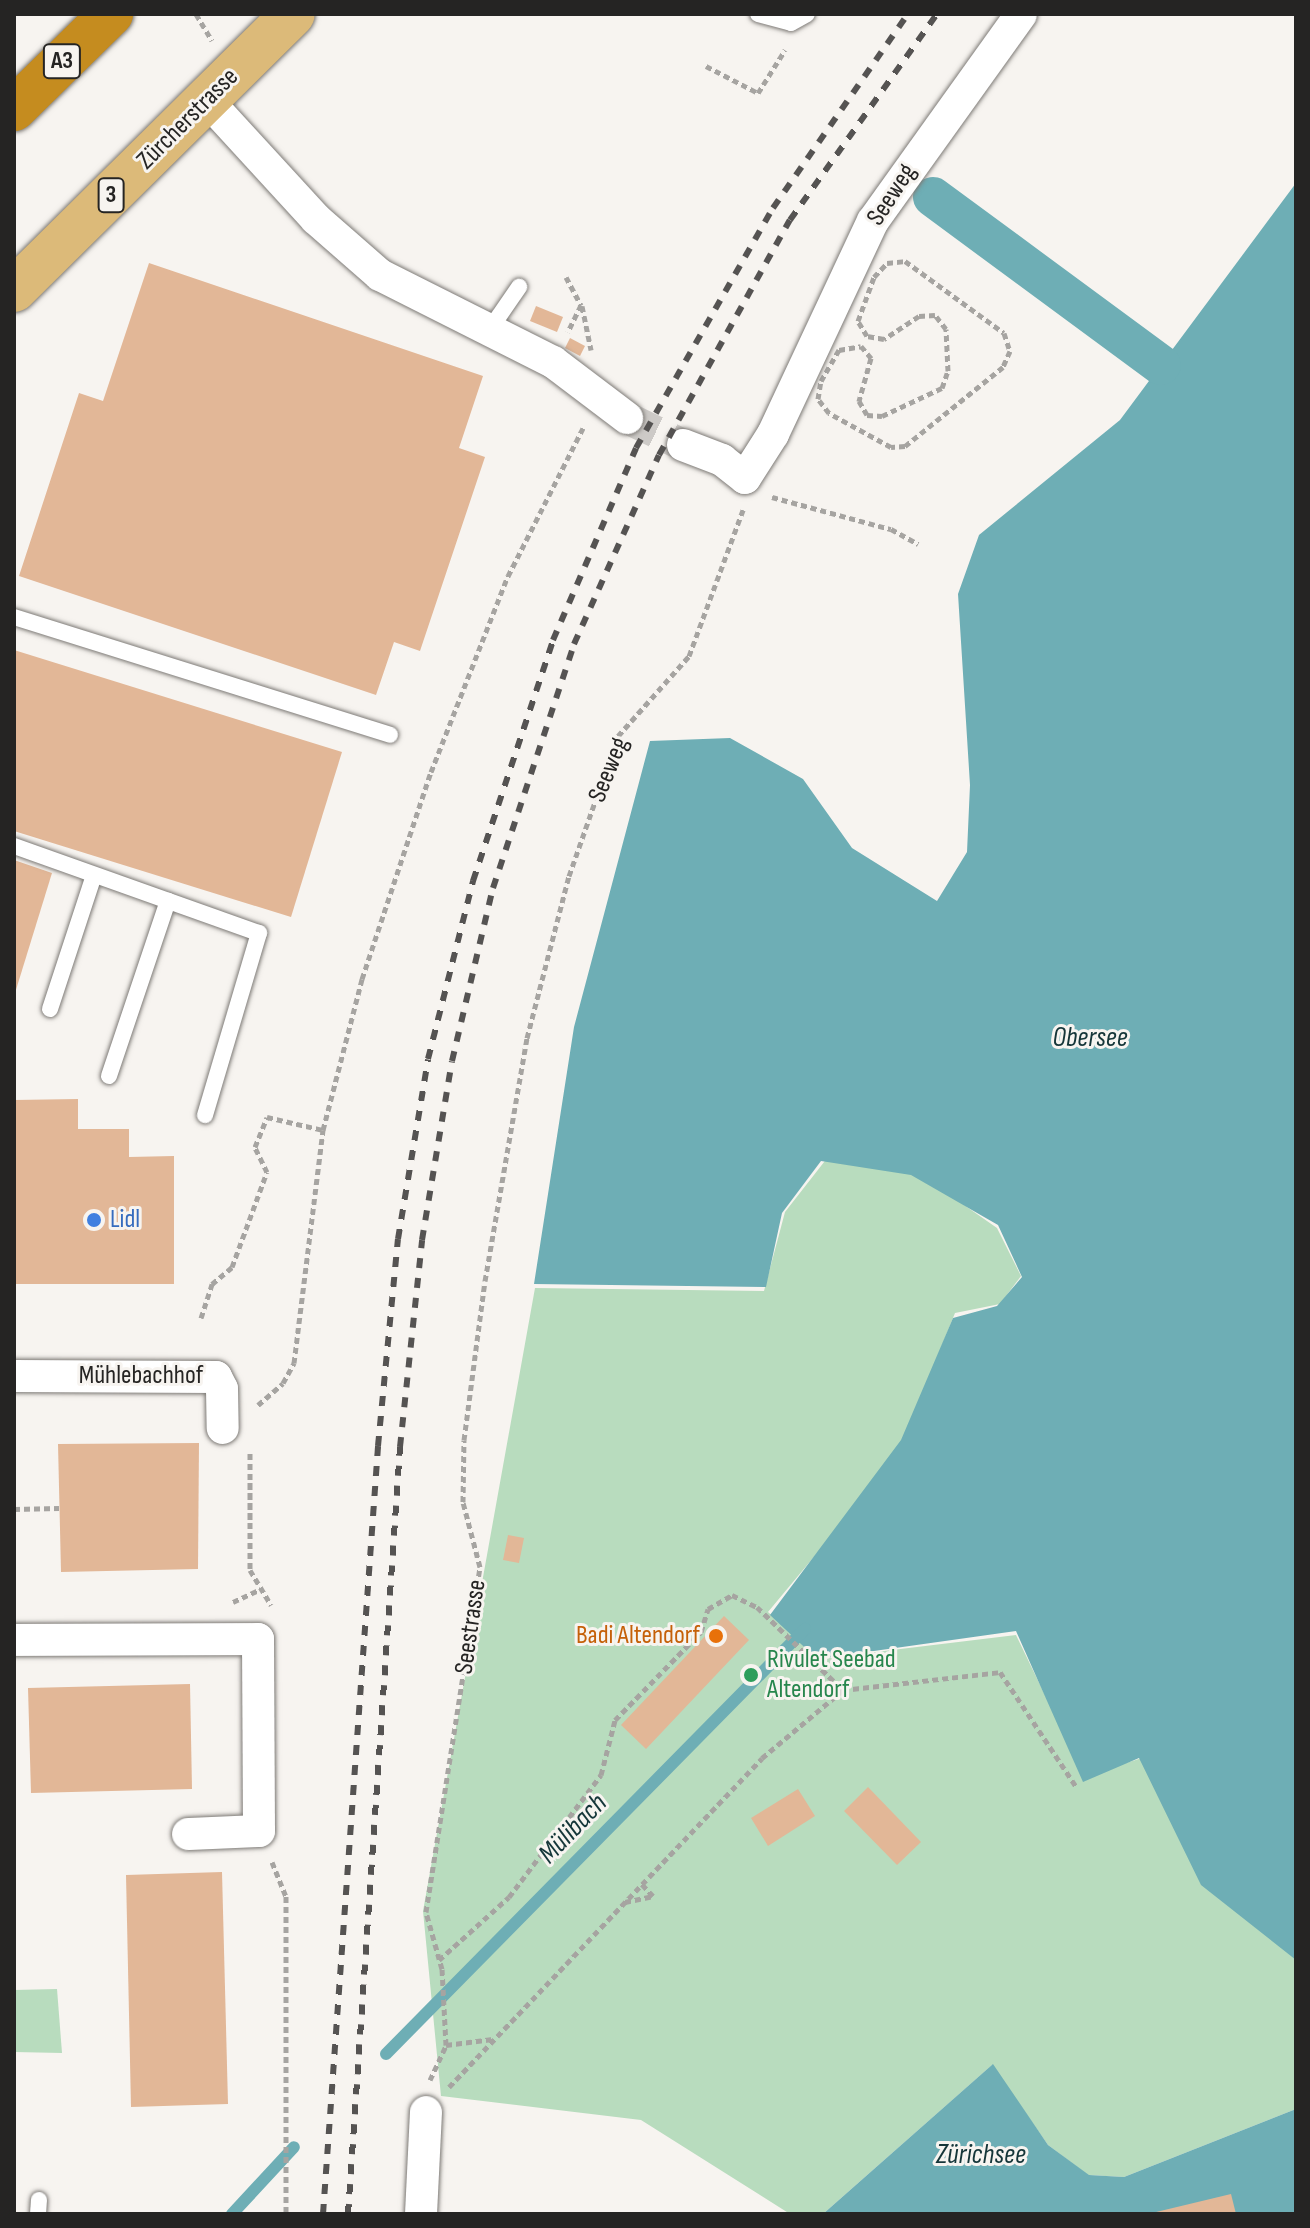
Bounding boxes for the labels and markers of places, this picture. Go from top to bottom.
place label: Lidl [110,1204,140,1236]
marker: Lidl [85,1211,103,1229]
place label: Badi Altendorf [576,1620,700,1652]
marker: Badi Altendorf [707,1627,725,1645]
place label: Rivulet Seebad Altendorf [767,1644,896,1706]
marker: Rivulet Seebad Altendorf [742,1666,760,1684]

